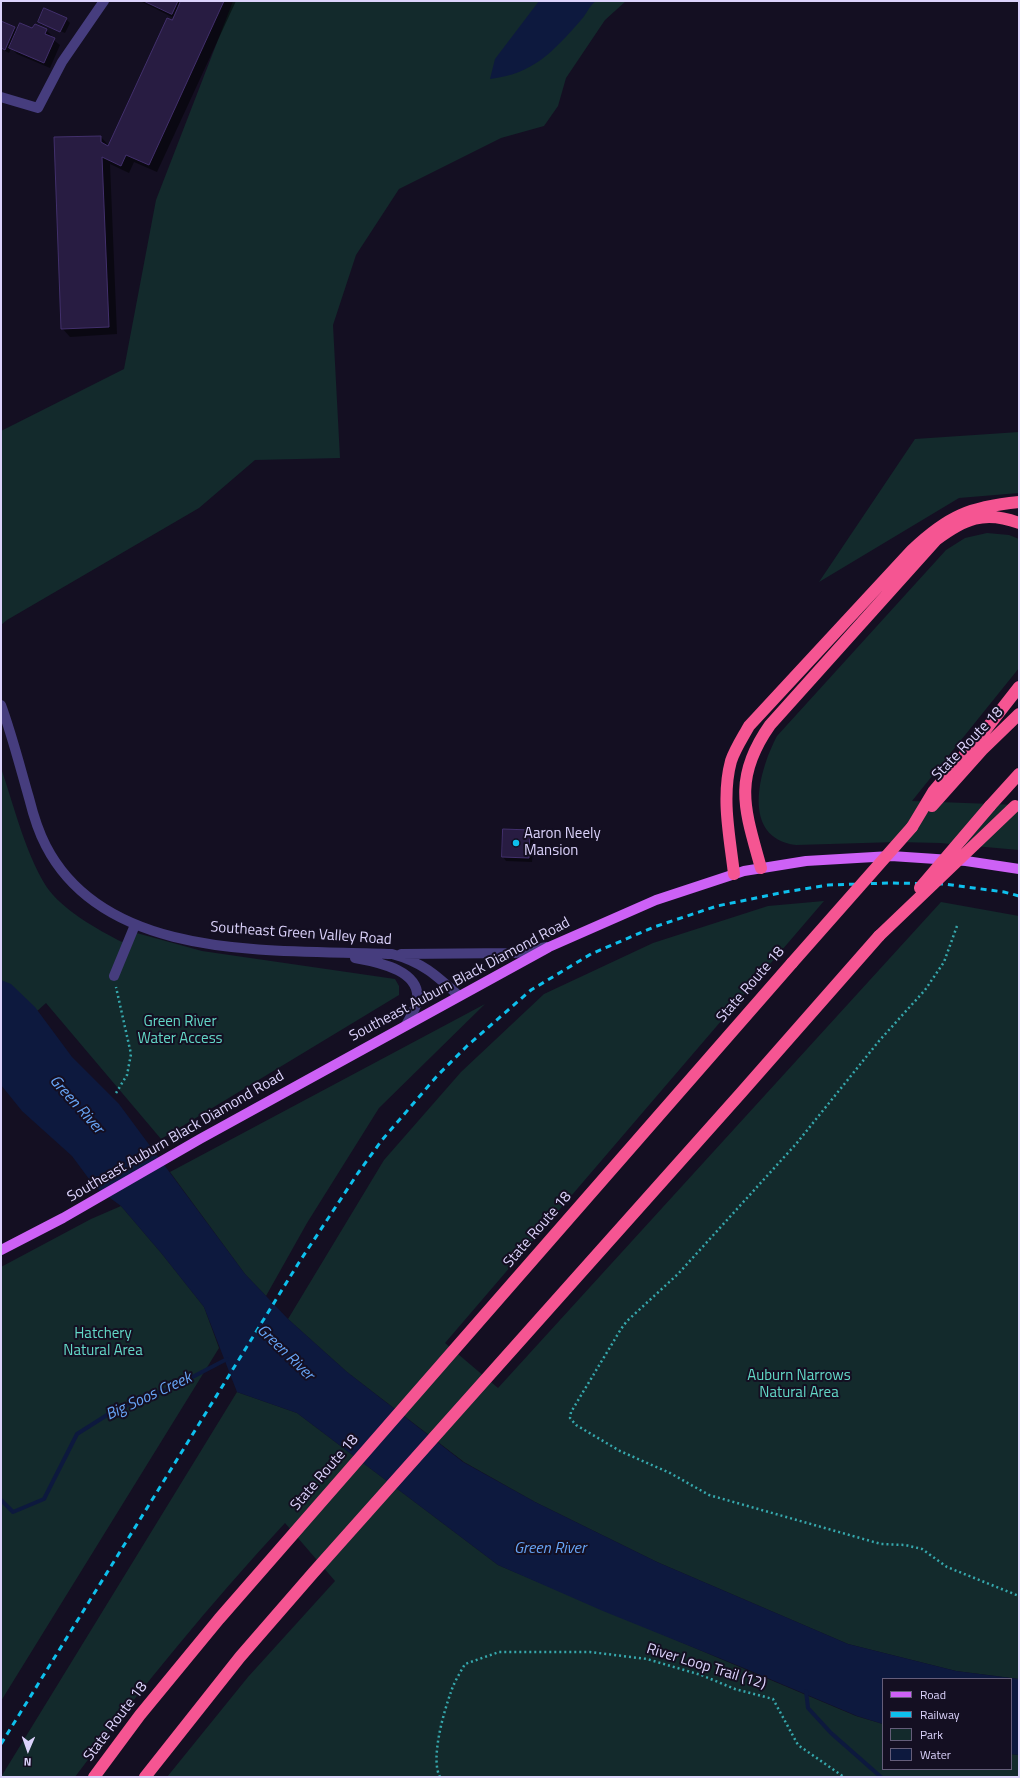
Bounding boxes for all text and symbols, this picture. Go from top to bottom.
street label: State Route 18 [929,704,1007,784]
place label: Aaron Neely Mansion [524,825,601,860]
marker: Aaron Neely Mansion [511,838,521,848]
street label: Southeast Auburn Black Diamond Road [347,914,573,1046]
street label: Southeast Green Valley Road [210,919,392,949]
street label: State Route 18 [713,943,789,1027]
park label: Green River Water Access [137,1013,223,1048]
street label: Southeast Auburn Black Diamond Road [64,1067,288,1207]
water label: Green River [45,1072,107,1138]
street label: State Route 18 [500,1188,576,1272]
water label: Green River [252,1321,318,1385]
park label: Hatchery Natural Area [63,1325,143,1360]
park label: Auburn Narrows Natural Area [747,1367,851,1402]
water label: Big Soos Creek [103,1369,195,1425]
street label: State Route 18 [287,1431,363,1515]
water label: Green River [514,1539,586,1559]
street label: River Loop Trail (12) [644,1640,768,1694]
legend [882,1678,1012,1770]
street label: State Route 18 [80,1679,152,1765]
text: Road [920,1685,946,1704]
text: Railway [920,1705,960,1724]
text: Park [920,1725,943,1744]
north arrow [8,1730,48,1770]
text: Water [920,1745,951,1764]
text: N [23,1754,32,1770]

